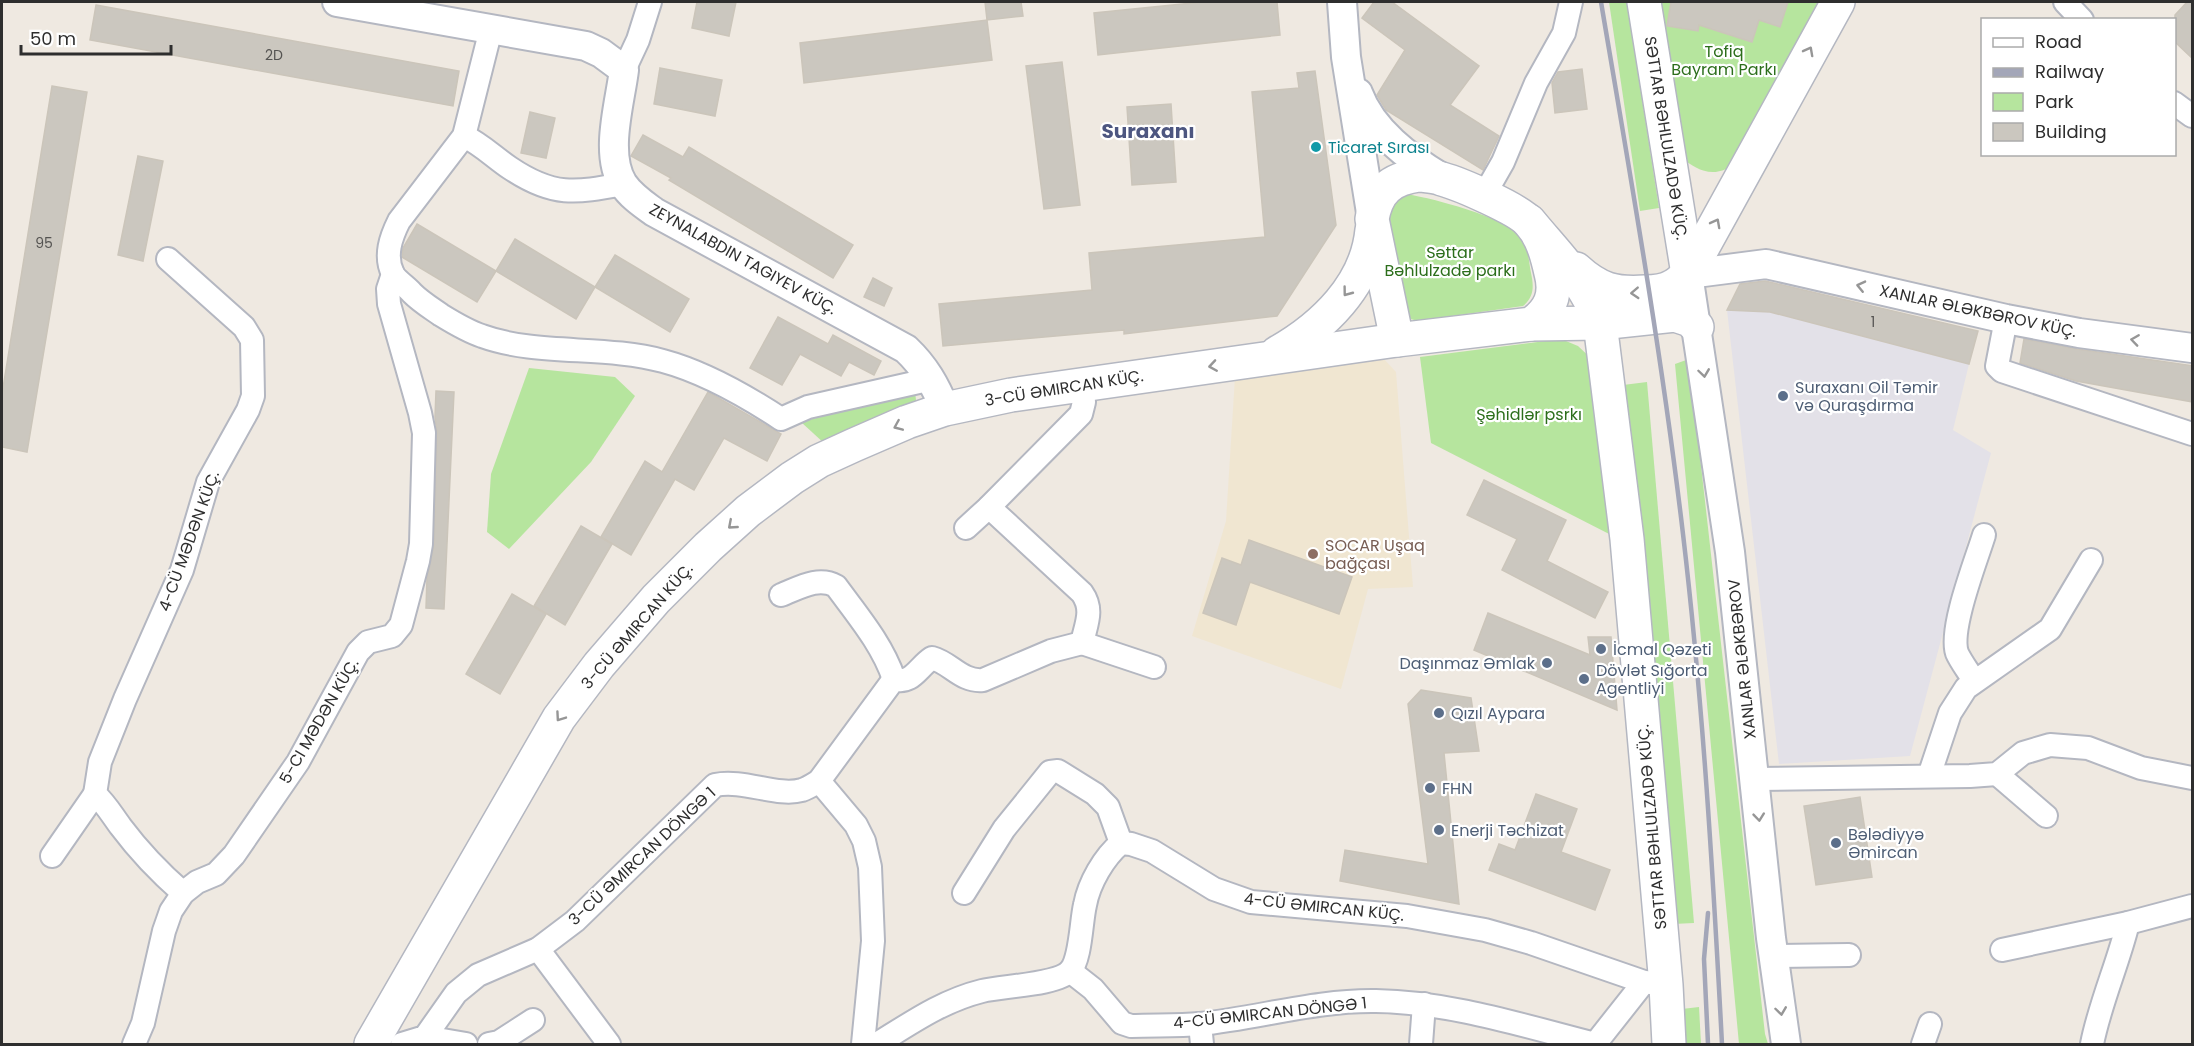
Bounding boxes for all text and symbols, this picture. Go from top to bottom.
scale bar [21,18,171,56]
legend [1981,18,2176,156]
text: 50 m [30,26,76,51]
text: Road [2035,29,2082,54]
street label: SƏTTAR BƏHLULZADƏ KÜÇ. [1639,35,1693,241]
park label: Tofiq Bayram Parkı [1671,40,1777,81]
house number: 2D [265,45,283,65]
one-way arrow [1802,47,1813,58]
text: Railway [2035,59,2104,84]
text: Park [2035,89,2074,114]
district label: Suraxanı [1101,117,1195,145]
text: Building [2035,119,2107,144]
place label: Ticarət Sırası [1328,136,1430,159]
marker: Ticarət Sırası [1309,140,1323,154]
street label: ZEYNALABDIN TAGIYEV KÜÇ. [645,198,841,320]
one-way arrow [1709,219,1720,229]
house number: 95 [35,233,53,253]
park label: Səttar Bəhlulzadə parkı [1385,241,1515,282]
street label: XANLAR ƏLƏKBƏROV KÜÇ. [1877,279,2079,343]
one-way arrow [1856,280,1866,293]
one-way arrow [1343,286,1354,297]
one-way arrow [1630,286,1639,299]
house number: 1 [1871,312,1875,332]
one-way arrow [2130,335,2139,347]
one-way arrow [1208,359,1217,371]
street label: 3-CÜ ƏMIRCAN KÜÇ. [983,364,1145,412]
one-way arrow [1698,369,1710,378]
place label: Suraxanı Oil Təmir və Quraşdırma [1795,376,1938,417]
marker: Suraxanı Oil Təmir və Quraşdırma [1776,389,1790,403]
park label: Şəhidlər psrkı [1476,403,1582,426]
one-way arrow [894,419,905,431]
street label: 4-CÜ MƏDƏN KÜÇ. [153,467,225,615]
one-way arrow [728,518,739,529]
place label: SOCAR Uşaq bağçası [1325,534,1425,575]
marker: SOCAR Uşaq bağçası [1306,547,1320,561]
street label: 3-CÜ ƏMIRCAN KÜÇ. [576,558,698,694]
street label: XANLAR ƏLƏKBƏROV [1722,578,1762,740]
place label: İcmal Qəzeti [1613,638,1712,661]
marker: İcmal Qəzeti [1594,642,1608,656]
place label: Daşınmaz Əmlak [1399,652,1536,675]
street label: 5-CI MƏDƏN KÜÇ. [274,654,364,788]
marker: Daşınmaz Əmlak [1540,656,1554,670]
place label: Dövlət Sığorta Agentliyi [1596,659,1707,700]
marker: Dövlət Sığorta Agentliyi [1577,672,1591,686]
place label: Qızıl Aypara [1451,702,1545,725]
marker: Qızıl Aypara [1432,706,1446,720]
one-way arrow [556,710,567,721]
street label: SƏTTAR BƏHLULZADƏ KÜÇ. [1632,723,1672,931]
place label: FHN [1442,777,1472,800]
street label: 3-CÜ ƏMIRCAN DÖNGƏ 1 [563,781,721,931]
marker: FHN [1423,781,1437,795]
one-way arrow [1752,812,1765,821]
place label: Enerji Təchizat [1451,819,1564,842]
marker: Enerji Təchizat [1432,823,1446,837]
place label: Bələdiyyə Əmircan [1848,823,1924,864]
marker: Bələdiyyə Əmircan [1829,836,1843,850]
street label: 4-CÜ ƏMIRCAN KÜÇ. [1243,887,1405,927]
street label: 4-CÜ ƏMIRCAN DÖNGƏ 1 [1172,991,1368,1035]
one-way arrow [1774,1006,1787,1015]

